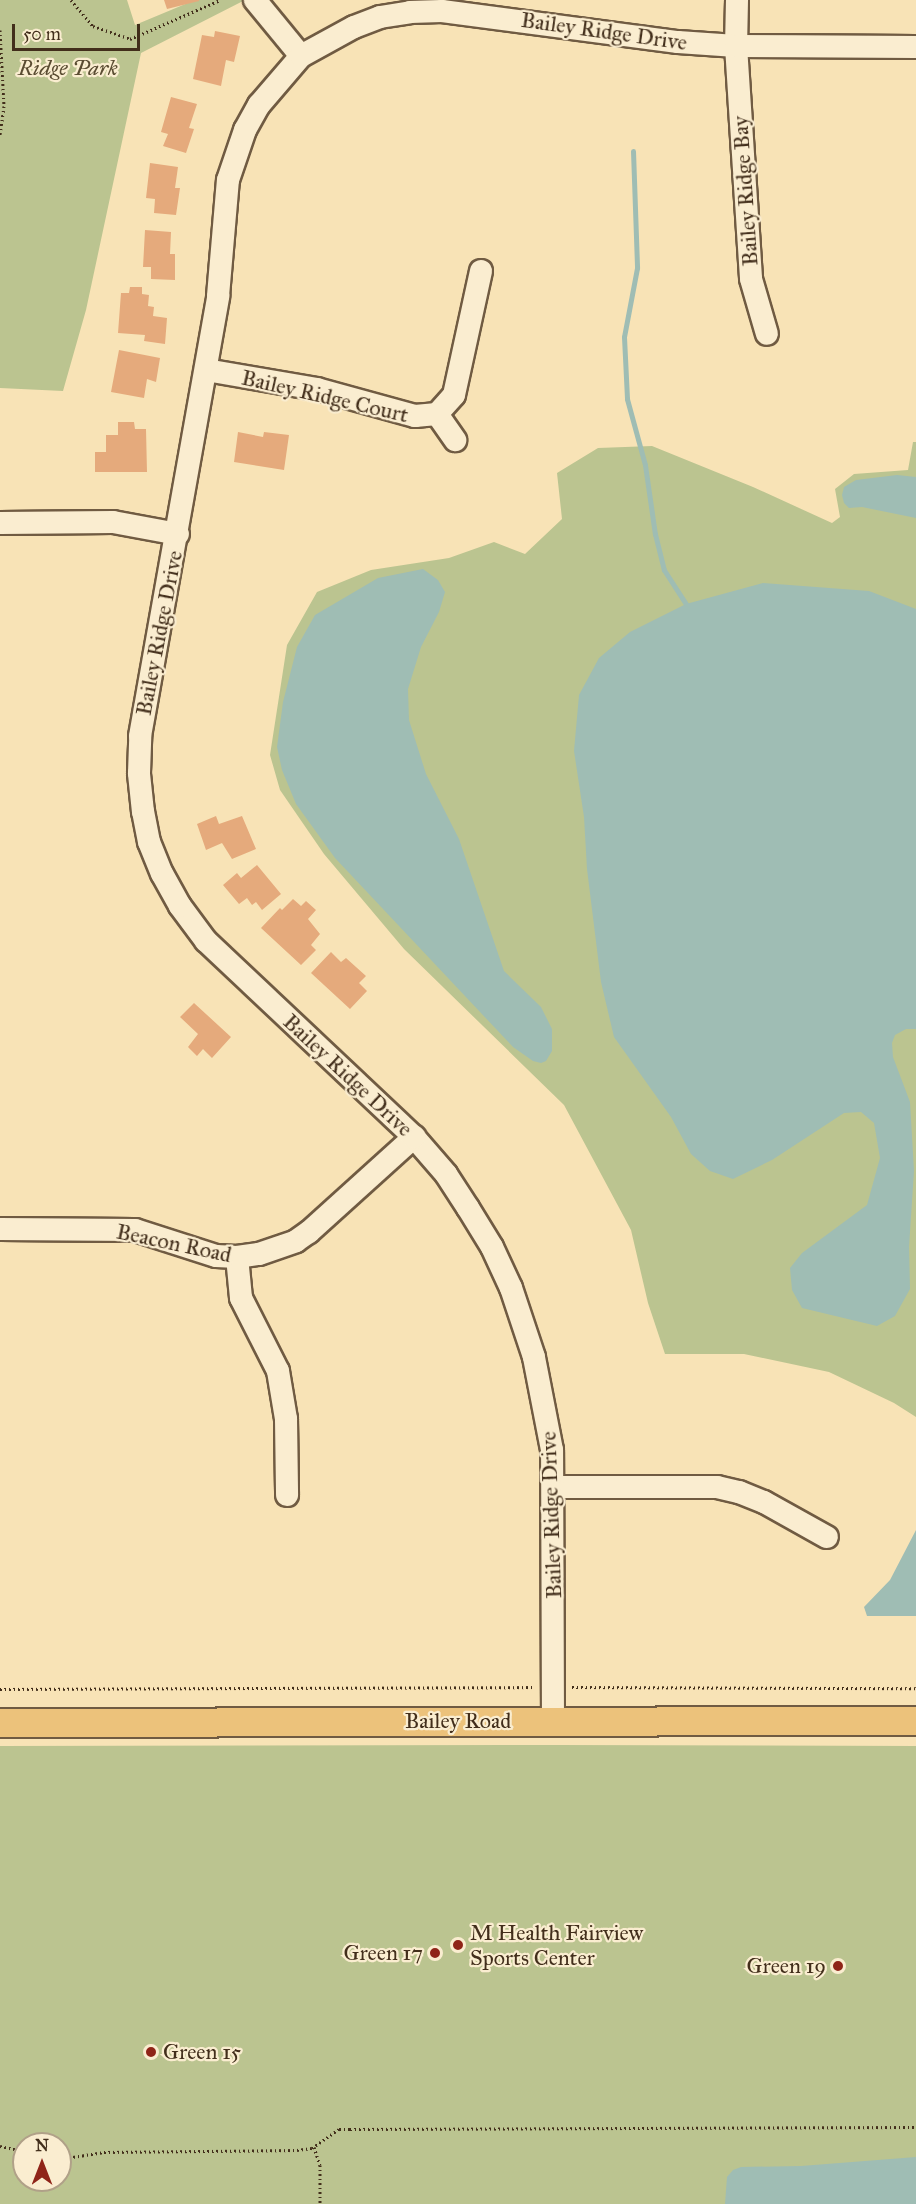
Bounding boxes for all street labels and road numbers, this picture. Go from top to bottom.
street label: Bailey Ridge Drive [519,6,689,56]
street label: Bailey Ridge Bay [727,115,763,267]
street label: Bailey Ridge Court [239,364,411,428]
street label: Bailey Ridge Drive [130,548,188,718]
street label: Bailey Ridge Drive [278,1008,418,1142]
street label: Beacon Road [114,1218,234,1268]
street label: Bailey Ridge Drive [535,1431,567,1599]
street label: Bailey Road [405,1708,511,1734]

